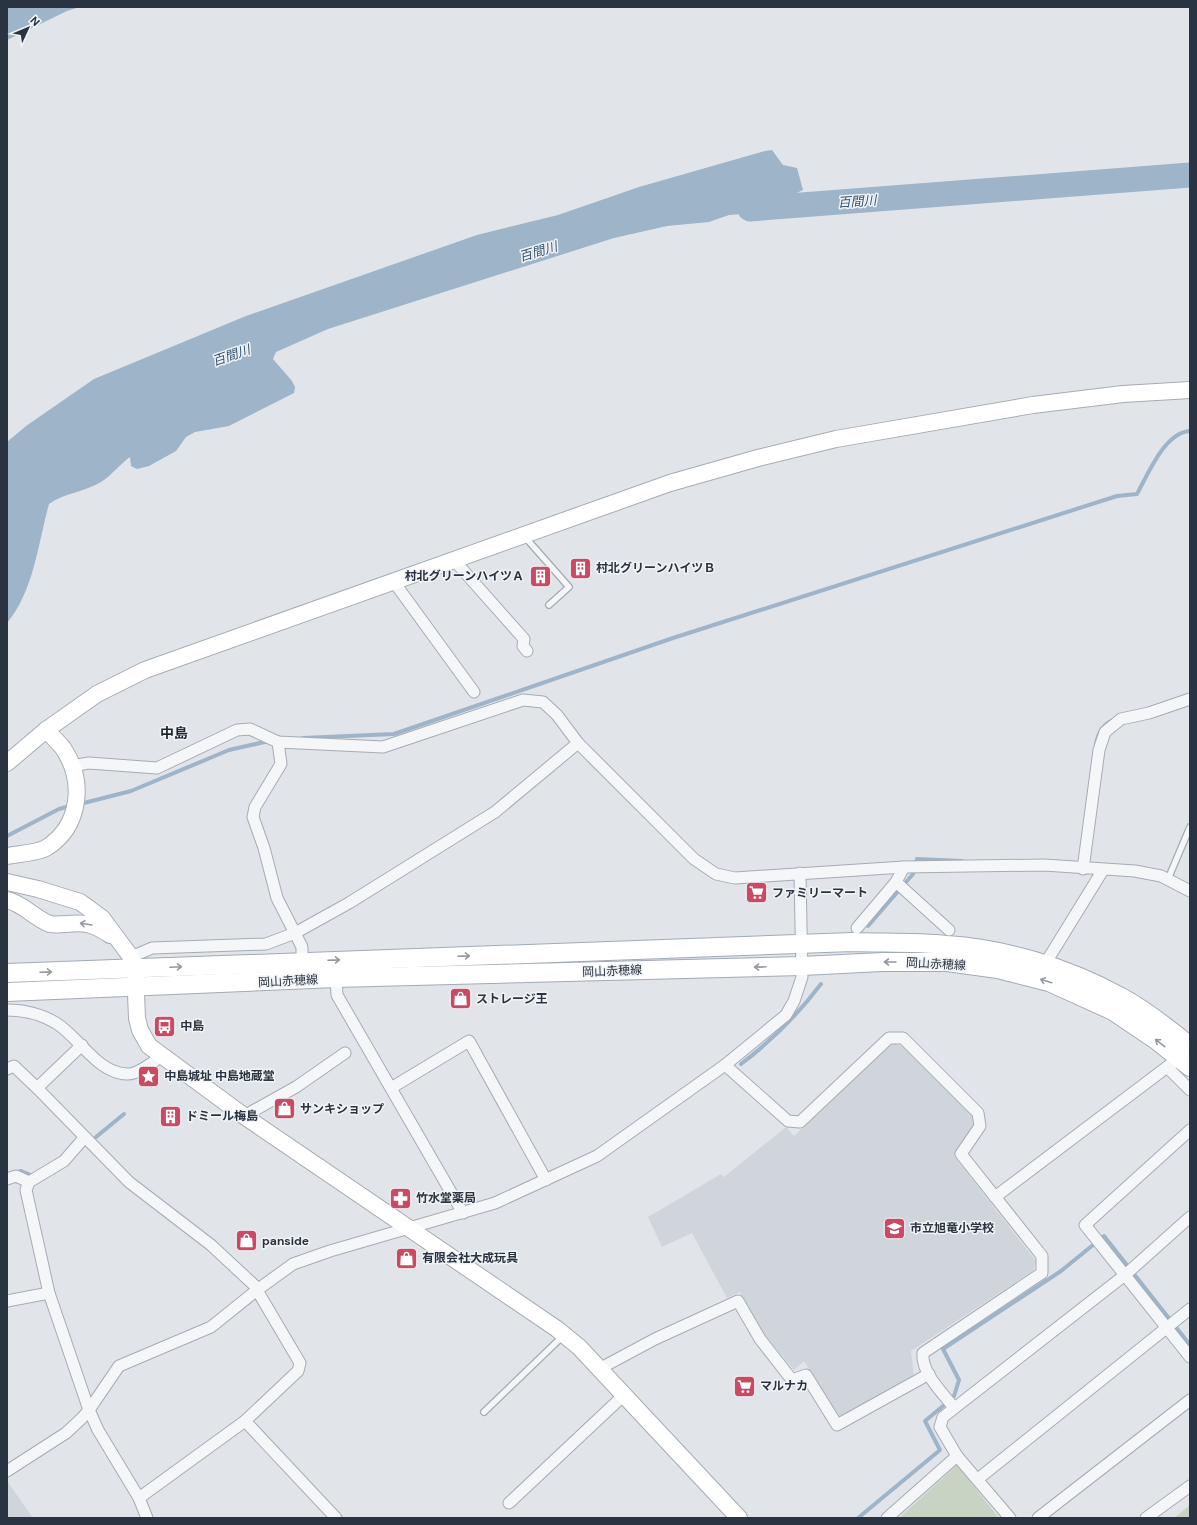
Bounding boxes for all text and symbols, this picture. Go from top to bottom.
north arrow [8,8,48,48]
text: N [27,13,43,29]
water label: 百間川 [837,192,879,211]
water label: 百間川 [517,237,561,265]
water label: 百間川 [210,340,254,370]
building icon: 村北グリーンハイツＢ [567,555,593,581]
place label: 村北グリーンハイツＢ [596,560,715,576]
building icon: 村北グリーンハイツＡ [527,563,553,589]
place label: 村北グリーンハイツＡ [405,568,524,584]
district label: 中島 [160,724,188,742]
supermarket icon: ファミリーマート [743,880,769,906]
place label: ファミリーマート [772,885,868,901]
one-way arrow [79,920,92,928]
one-way arrow [457,952,470,960]
street label: 岡山赤穂線 [906,954,966,974]
one-way arrow [327,957,340,964]
one-way arrow [884,958,897,966]
street label: 岡山赤穂線 [582,962,642,980]
one-way arrow [754,963,767,971]
one-way arrow [169,964,182,971]
one-way arrow [39,968,52,976]
street label: 岡山赤穂線 [258,971,318,991]
one-way arrow [1040,977,1052,985]
shop icon: ストレージ王 [447,986,473,1012]
place label: ストレージ王 [476,991,548,1007]
bus stop icon: 中島 [151,1013,177,1039]
place label: 中島 [180,1018,204,1034]
one-way arrow [1154,1039,1165,1047]
place icon: 中島城址 中島地蔵堂 [135,1063,161,1089]
place label: 中島城址 中島地蔵堂 [164,1068,275,1084]
shop icon: サンキショップ [271,1096,297,1122]
place label: サンキショップ [300,1101,384,1117]
building icon: ドミール梅島 [157,1103,183,1129]
place label: ドミール梅島 [186,1108,258,1124]
pharmacy icon: 竹水堂薬局 [387,1185,413,1211]
place label: 竹水堂薬局 [416,1190,476,1206]
school or university icon: 市立旭竜小学校 [881,1215,907,1241]
place label: 市立旭竜小学校 [910,1220,994,1236]
shop icon: panside [234,1228,260,1254]
place label: panside [262,1233,309,1249]
shop icon: 有限会社大成玩具 [394,1245,420,1271]
place label: 有限会社大成玩具 [422,1250,518,1266]
supermarket icon: マルナカ [731,1373,757,1399]
place label: マルナカ [760,1378,808,1394]

